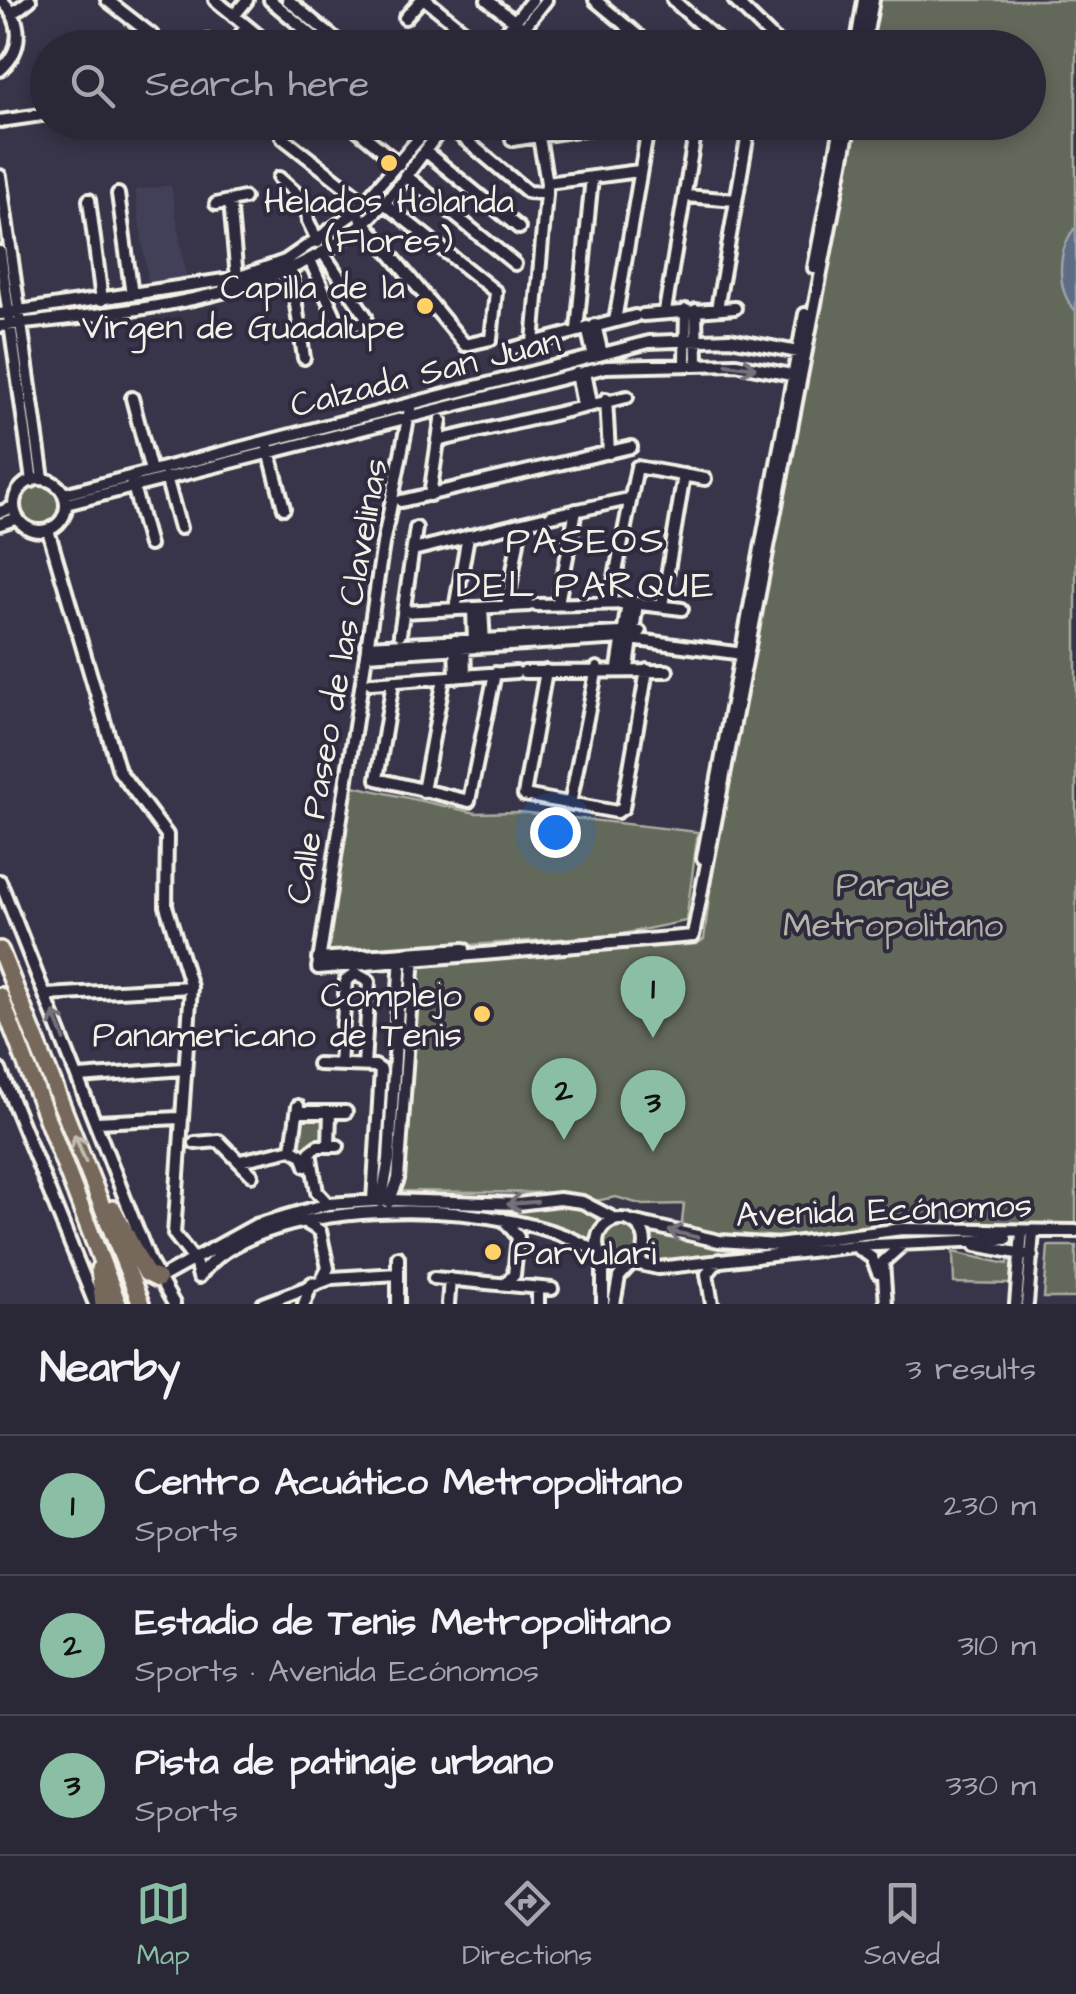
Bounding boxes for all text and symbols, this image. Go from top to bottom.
search box [30,30,1046,140]
icon: search [65,58,120,113]
text: Search here [145,59,369,111]
marker: Helados Holanda (Flores) [378,152,400,174]
place label: Helados Holanda (Flores) [264,177,514,266]
place label: Capilla de la Virgen de Guadalupe [82,263,405,354]
marker: Capilla de la Virgen de Guadalupe [414,295,436,317]
street label: Calzada San Juan [285,316,565,431]
one-way arrow [724,357,757,376]
street label: Calle Paseo de las Clavelinas [274,455,401,908]
district label: PASEOS DEL PARQUE [456,516,716,612]
your location [530,807,581,858]
park label: Parque Metropolitano [783,861,1003,950]
pin: 1 [620,956,686,1038]
place label: Complejo Panamericano de Tenis [93,971,462,1060]
marker: Complejo Panamericano de Tenis [471,1003,493,1025]
one-way arrow [48,1011,66,1042]
pin: 2 [532,1058,596,1140]
pin: 3 [620,1070,686,1152]
one-way arrow [69,1133,87,1164]
street label: Avenida Ecónomos [735,1181,1033,1240]
one-way arrow [506,1194,538,1213]
one-way arrow [668,1224,700,1243]
place label: Parvulari [513,1229,656,1278]
marker: Parvulari [482,1241,504,1263]
text: Nearby [40,1340,180,1398]
text: 3 results [906,1347,1036,1392]
text: Centro Acuático Metropolitano [135,1457,682,1509]
text: 1 [70,1483,75,1528]
text: 230 m [944,1483,1036,1528]
text: Sports [135,1509,238,1554]
text: Estadio de Tenis Metropolitano [135,1597,671,1649]
text: 2 [63,1623,82,1668]
text: 310 m [958,1623,1036,1668]
text: Sports · Avenida Ecónomos [135,1649,539,1694]
text: Pista de patinaje urbano [135,1737,553,1789]
text: 3 [64,1763,81,1808]
text: 330 m [946,1763,1036,1808]
text: Sports [135,1789,238,1834]
tab: Map [136,1876,191,1975]
tab: Directions [462,1876,592,1975]
tab: Saved [864,1876,940,1975]

